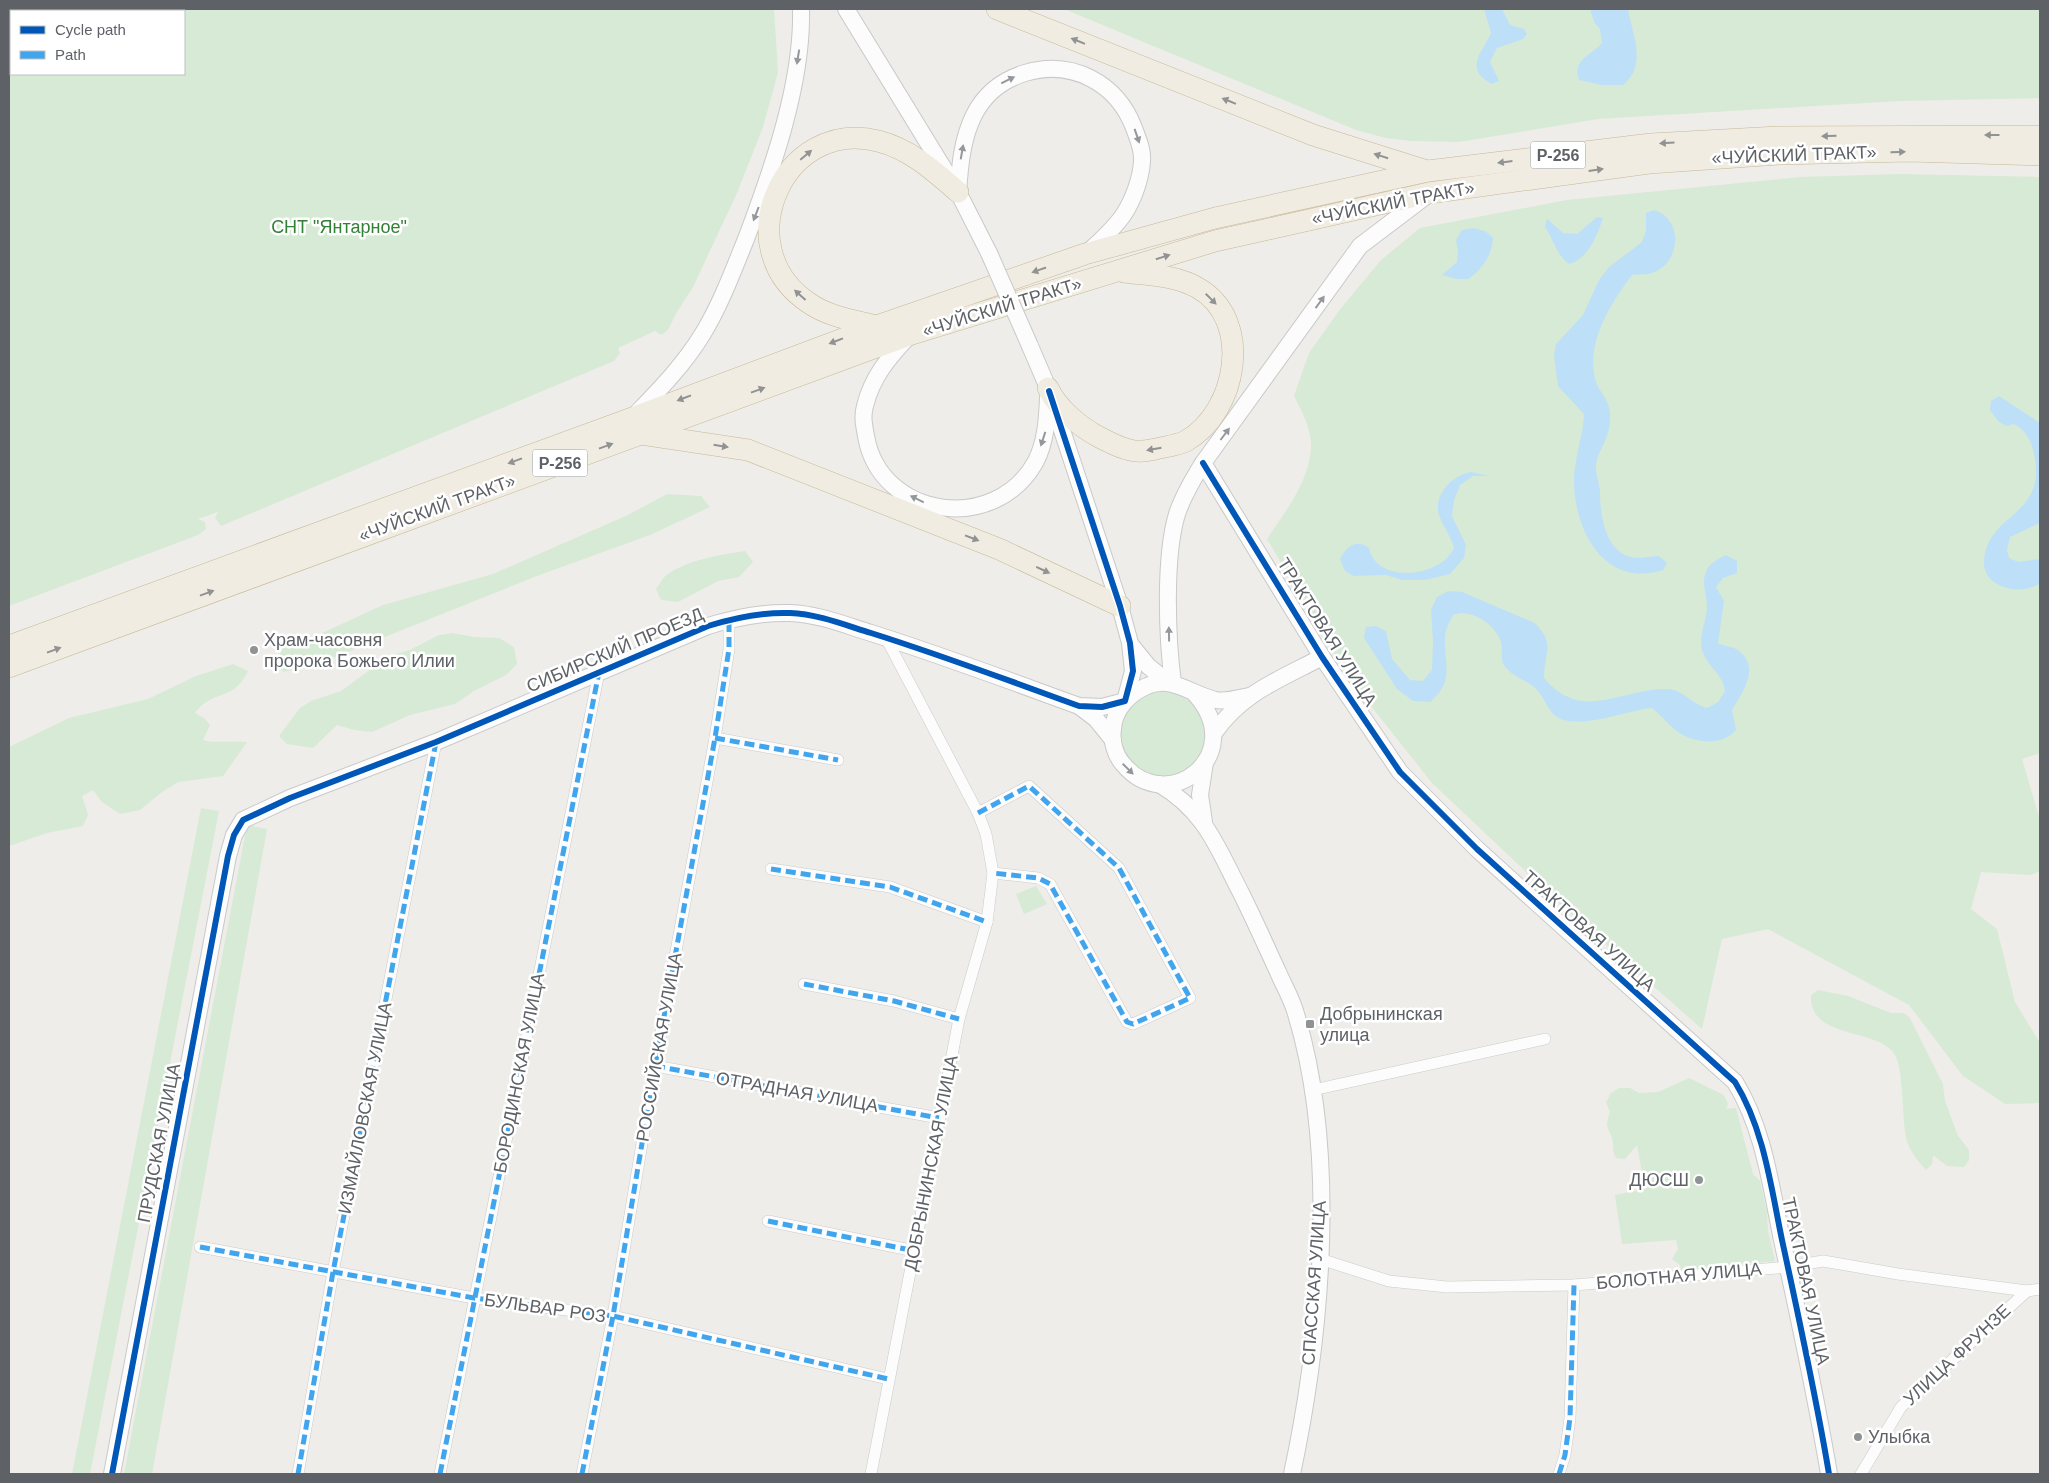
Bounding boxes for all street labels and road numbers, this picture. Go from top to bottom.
street label: «ЧУЙСКИЙ ТРАКТ» [1711,141,1877,168]
road number: Р-256 [1530,142,1586,168]
street label: «ЧУЙСКИЙ ТРАКТ» [1310,176,1476,229]
street label: «ЧУЙСКИЙ ТРАКТ» [920,272,1084,341]
road number: Р-256 [532,449,588,476]
street label: «ЧУЙСКИЙ ТРАКТ» [356,469,518,546]
street label: ТРАКТОВАЯ УЛИЦА [1273,554,1381,710]
street label: СИБИРСКИЙ ПРОЕЗД [523,603,706,696]
street label: ТРАКТОВАЯ УЛИЦА [1519,866,1659,996]
street label: РОССИЙСКАЯ УЛИЦА [632,951,686,1143]
street label: БОРОДИНСКАЯ УЛИЦА [490,971,548,1175]
street label: ИЗМАЙЛОВСКАЯ УЛИЦА [334,1000,395,1216]
street label: ДОБРЫНИНСКАЯ УЛИЦА [900,1053,962,1273]
street label: ПРУДСКАЯ УЛИЦА [134,1062,184,1224]
street label: ОТРАДНАЯ УЛИЦА [714,1068,880,1116]
street label: ТРАКТОВАЯ УЛИЦА [1778,1195,1834,1367]
street label: СПАССКАЯ УЛИЦА [1298,1200,1330,1366]
street label: БОЛОТНАЯ УЛИЦА [1595,1259,1763,1293]
street label: БУЛЬВАР РОЗ [483,1290,607,1326]
street label: УЛИЦА ФРУНЗЕ [1900,1300,2014,1410]

